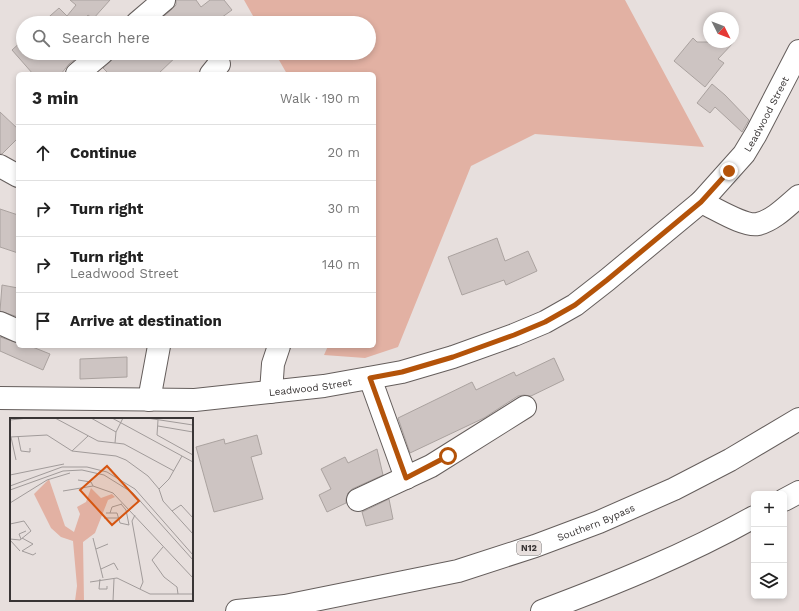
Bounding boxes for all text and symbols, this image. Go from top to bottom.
north arrow [703,12,739,48]
search box [16,16,376,60]
icon: search [30,27,52,49]
text: Search here [62,29,150,47]
street label: Leadwood Street [741,74,791,154]
text: 3 min [32,88,78,108]
text: Walk · 190 m [280,91,360,106]
icon: ahead [32,142,54,164]
text: Continue [70,144,137,162]
text: 20 m [328,145,360,160]
route end [720,162,738,180]
icon: right [32,198,54,220]
text: Turn right [70,200,143,218]
text: 30 m [328,201,360,216]
text: Turn right [70,248,143,266]
icon: right [32,254,54,276]
text: 140 m [322,257,360,272]
text: Leadwood Street [70,266,179,281]
icon: arrive [32,310,54,332]
text: Arrive at destination [70,312,222,330]
street label: Leadwood Street [268,375,353,397]
inset map [10,418,193,601]
route start [439,447,457,465]
map controls [751,491,787,599]
button: + [751,491,787,527]
street label: Southern Bypass [555,502,636,543]
button: − [751,527,787,563]
road number: N12 [517,541,541,555]
button: layers [751,563,787,599]

